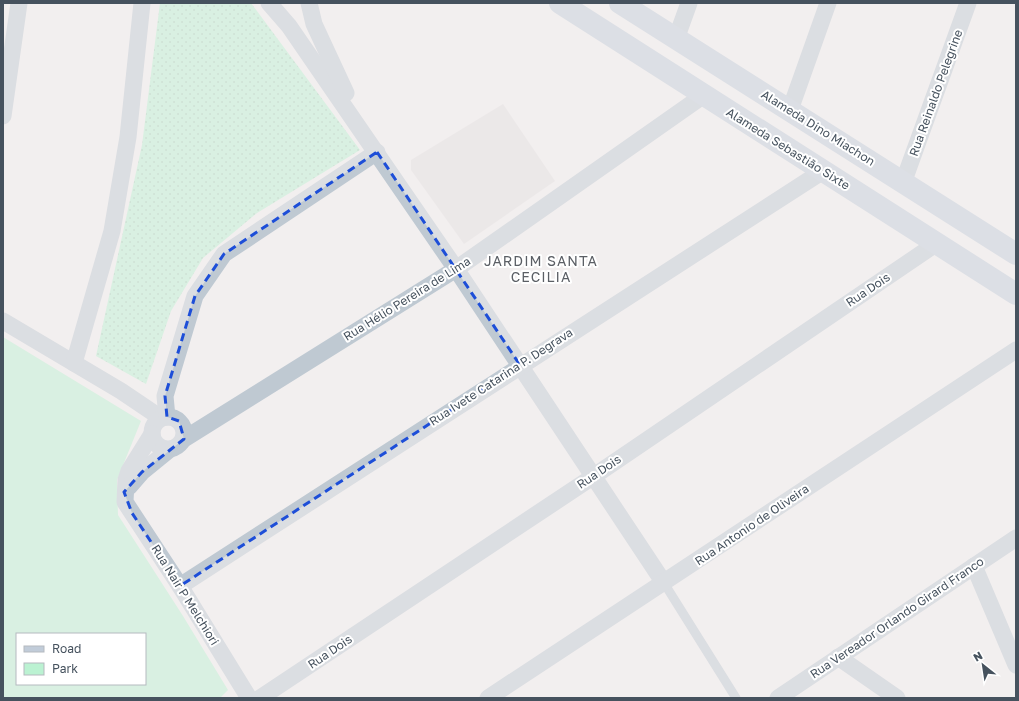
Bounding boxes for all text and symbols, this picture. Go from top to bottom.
street label: Rua Reinaldo Pelegrine [906,27,965,158]
street label: Alameda Dino Miachon [759,86,878,169]
street label: Alameda Sebastião Sixte [724,104,853,193]
district label: JARDIM SANTA CECILIA [484,252,598,285]
street label: Rua Hélio Pereira de Lima [340,253,473,344]
street label: Rua Dois [843,269,893,310]
street label: Rua Ivete Catarina P. Degrava [426,324,575,429]
street label: Rua Dois [574,451,624,492]
street label: Rua Antonio de Oliveira [692,481,812,568]
street label: Rua Nair P Melchiori [148,542,222,648]
street label: Rua Vereador Orlando Girard Franco [807,554,987,682]
street label: Rua Dois [305,631,355,672]
legend [16,633,146,685]
text: Road [52,641,81,656]
north arrow [963,645,1003,685]
text: N [971,648,985,664]
text: Park [52,661,78,676]

